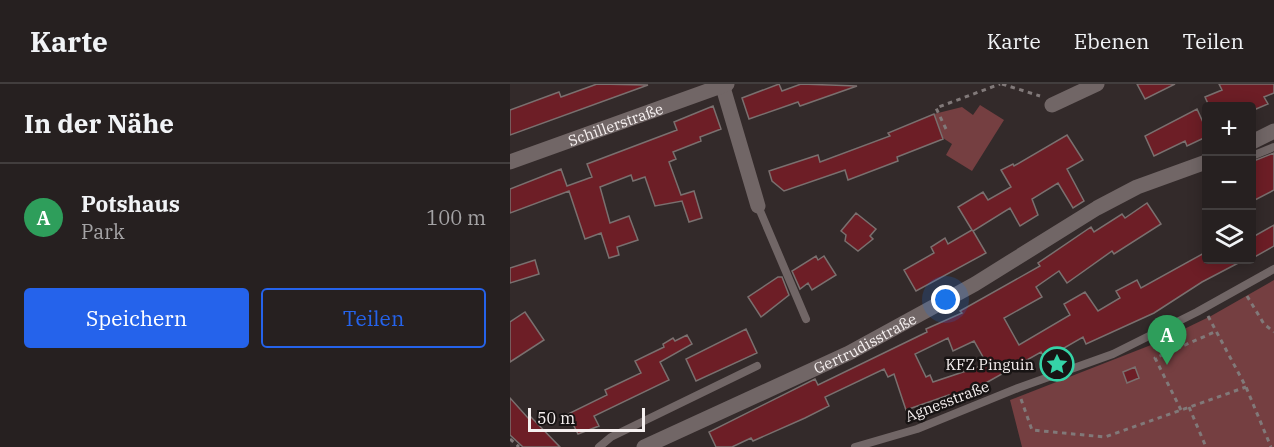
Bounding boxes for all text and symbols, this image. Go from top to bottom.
text: Karte [30,23,108,60]
text: Karte [987,27,1041,55]
text: Ebenen [1074,27,1149,55]
text: Teilen [1182,27,1244,55]
street label: Schillerstraße [565,98,665,150]
map controls [1202,102,1256,264]
button: + [1202,102,1256,156]
text: In der Nähe [24,106,174,140]
button: − [1202,156,1256,210]
text: Potshaus [81,189,180,218]
text: A [37,204,50,231]
text: 100 m [426,204,486,231]
button: layers [1202,210,1256,264]
text: Park [81,218,125,245]
your location [931,285,960,314]
button: Speichern [24,288,249,348]
button: Teilen [261,288,486,348]
street label: Gertrudisstraße [810,309,919,378]
pin: A [1148,316,1186,365]
place icon: KFZ Pinguin [1039,346,1075,382]
place label: KFZ Pinguin [946,355,1034,374]
street label: Agnesstraße [902,376,992,426]
scale bar [528,405,645,432]
text: 50 m [537,408,575,428]

